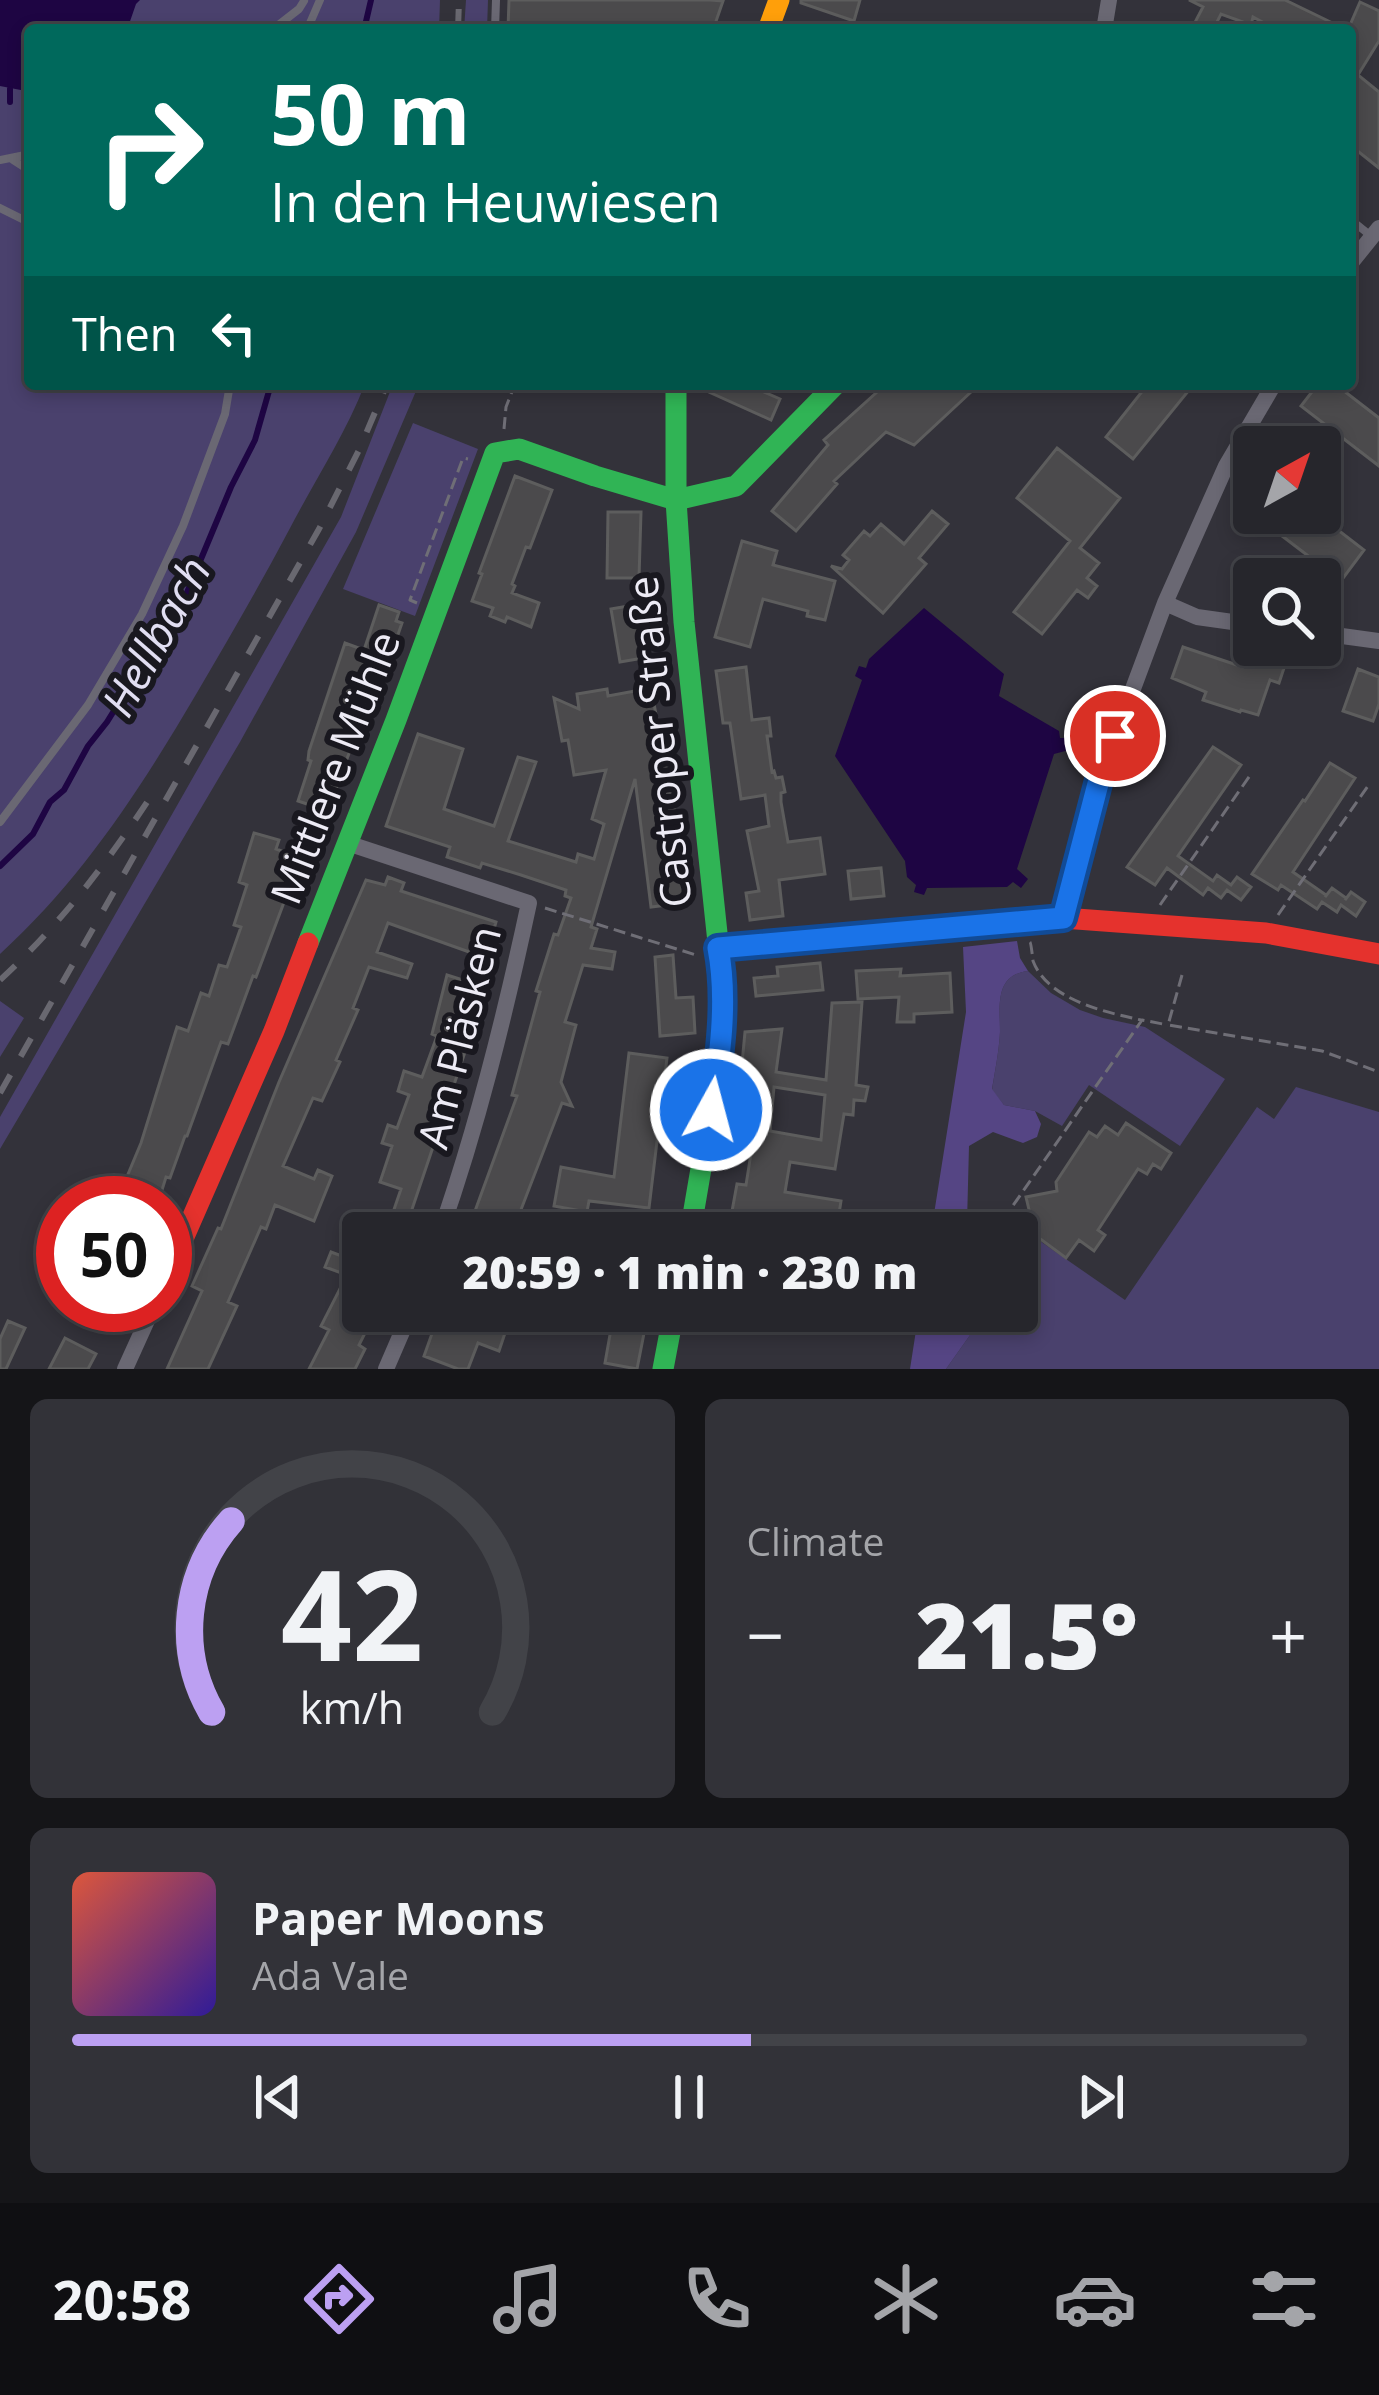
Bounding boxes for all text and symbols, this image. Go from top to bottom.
text: 50 m [270,55,470,170]
icon: right [72,72,228,228]
text: In den Heuwiesen [270,164,721,238]
icon: left [201,300,267,366]
text: Then [72,303,177,364]
north arrow [1233,426,1341,534]
map controls [1233,426,1341,666]
water label: Hellbach [86,545,224,727]
button: search [1233,558,1341,666]
street label: Castroper Straße [612,574,704,910]
street label: Mittlere Mühle [256,623,412,911]
pin [1064,685,1166,787]
icon: arrive [1082,703,1148,769]
street label: Am Pläsken [403,920,513,1154]
position arrow [648,1047,774,1173]
speed limit sign: 50 [36,1176,192,1332]
text: 20:59 · 1 min · 230 m [463,1241,917,1302]
text: Climate [747,1514,884,1567]
text: 42 [281,1528,424,1698]
text: 21.5° [916,1573,1138,1695]
text: − [747,1589,784,1679]
text: + [1269,1589,1307,1679]
text: km/h [300,1677,404,1736]
text: Paper Moons [252,1887,545,1948]
text: Ada Vale [252,1948,409,2001]
icon: previous [245,2064,311,2130]
icon: pause [656,2064,722,2130]
icon: next [1068,2064,1134,2130]
icon: directions [297,2257,381,2341]
icon: music [486,2257,570,2341]
icon: phone [675,2257,759,2341]
icon: climate [864,2257,948,2341]
icon: car [1053,2257,1137,2341]
icon: filters [1242,2257,1326,2341]
text: 20:58 [53,2262,191,2336]

